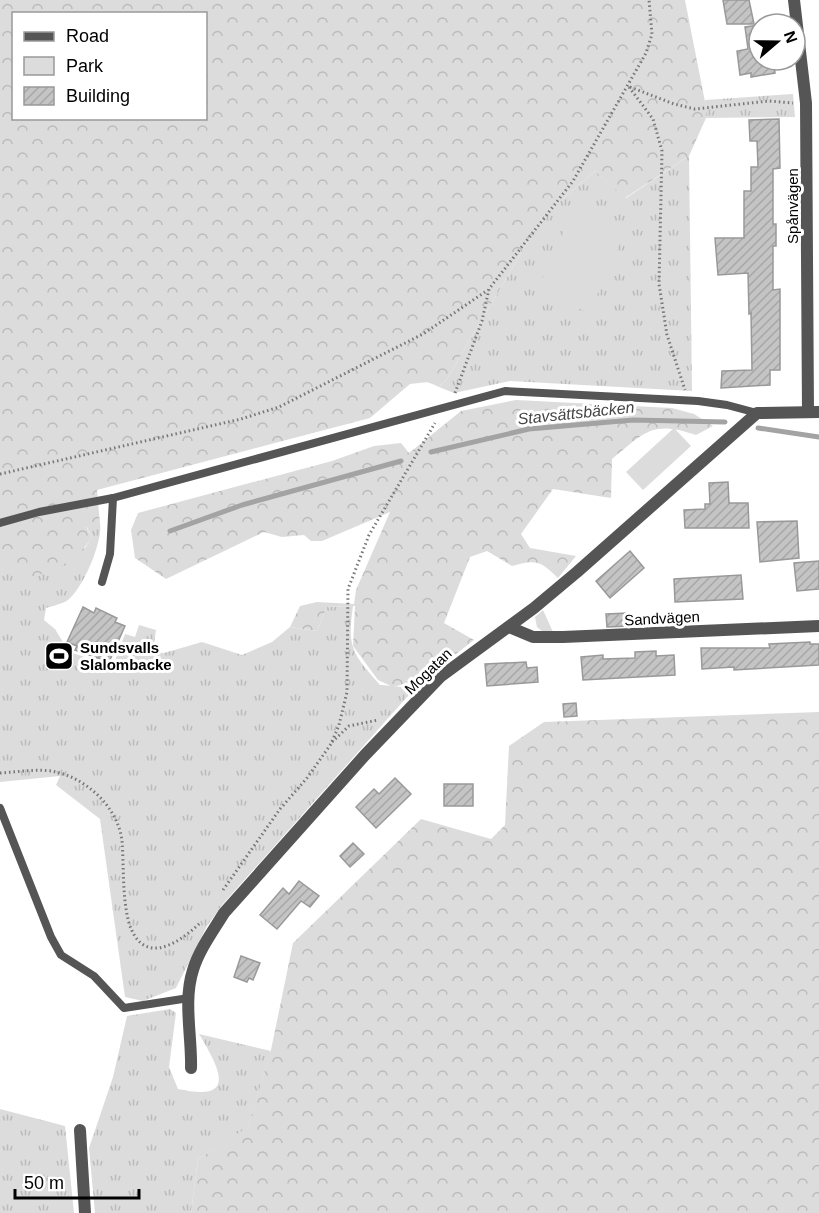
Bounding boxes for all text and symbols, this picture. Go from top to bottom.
legend [12,12,207,120]
north arrow [747,12,807,72]
text: Road [66,26,109,46]
text: N [781,29,801,45]
text: Park [66,56,104,76]
text: Building [66,86,130,106]
street label: Spånvägen [784,168,801,244]
water label: Stavsättsbäcken [517,398,635,428]
street label: Sandvägen [624,608,700,628]
place label: Sundsvalls Slalombacke [80,639,172,673]
sports icon: Sundsvalls Slalombacke [43,640,75,672]
street label: Mogatan [401,645,455,697]
scale bar [15,1162,140,1200]
text: 50 m [24,1173,64,1193]

